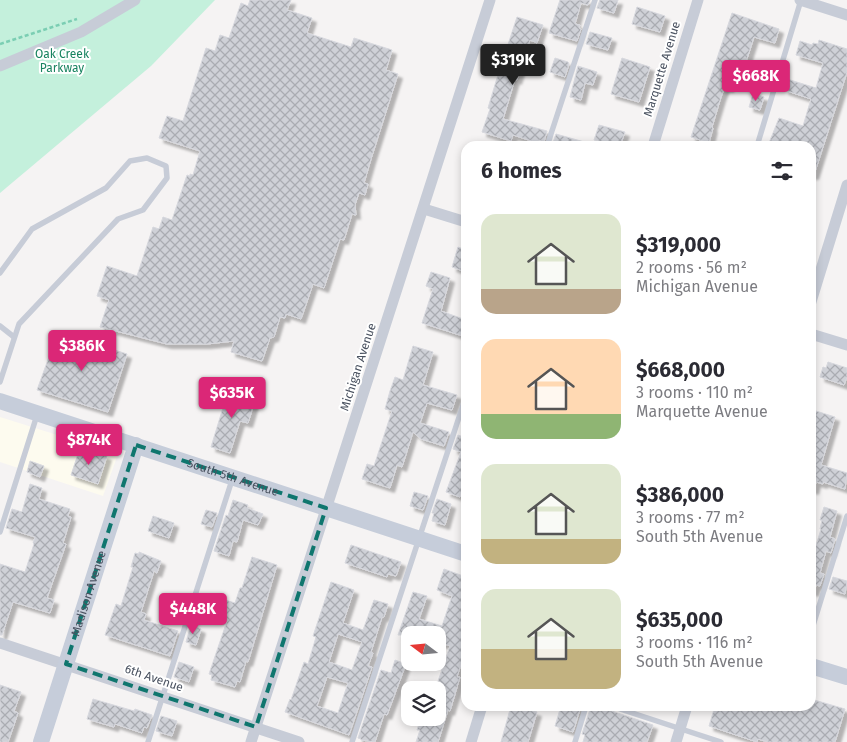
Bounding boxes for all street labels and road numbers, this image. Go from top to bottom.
street label: Marquette Avenue [641,20,683,118]
street label: Michigan Avenue [337,321,379,413]
street label: South 5th Avenue [185,456,280,499]
street label: Madison Avenue [68,549,109,638]
street label: 6th Avenue [123,661,185,695]

